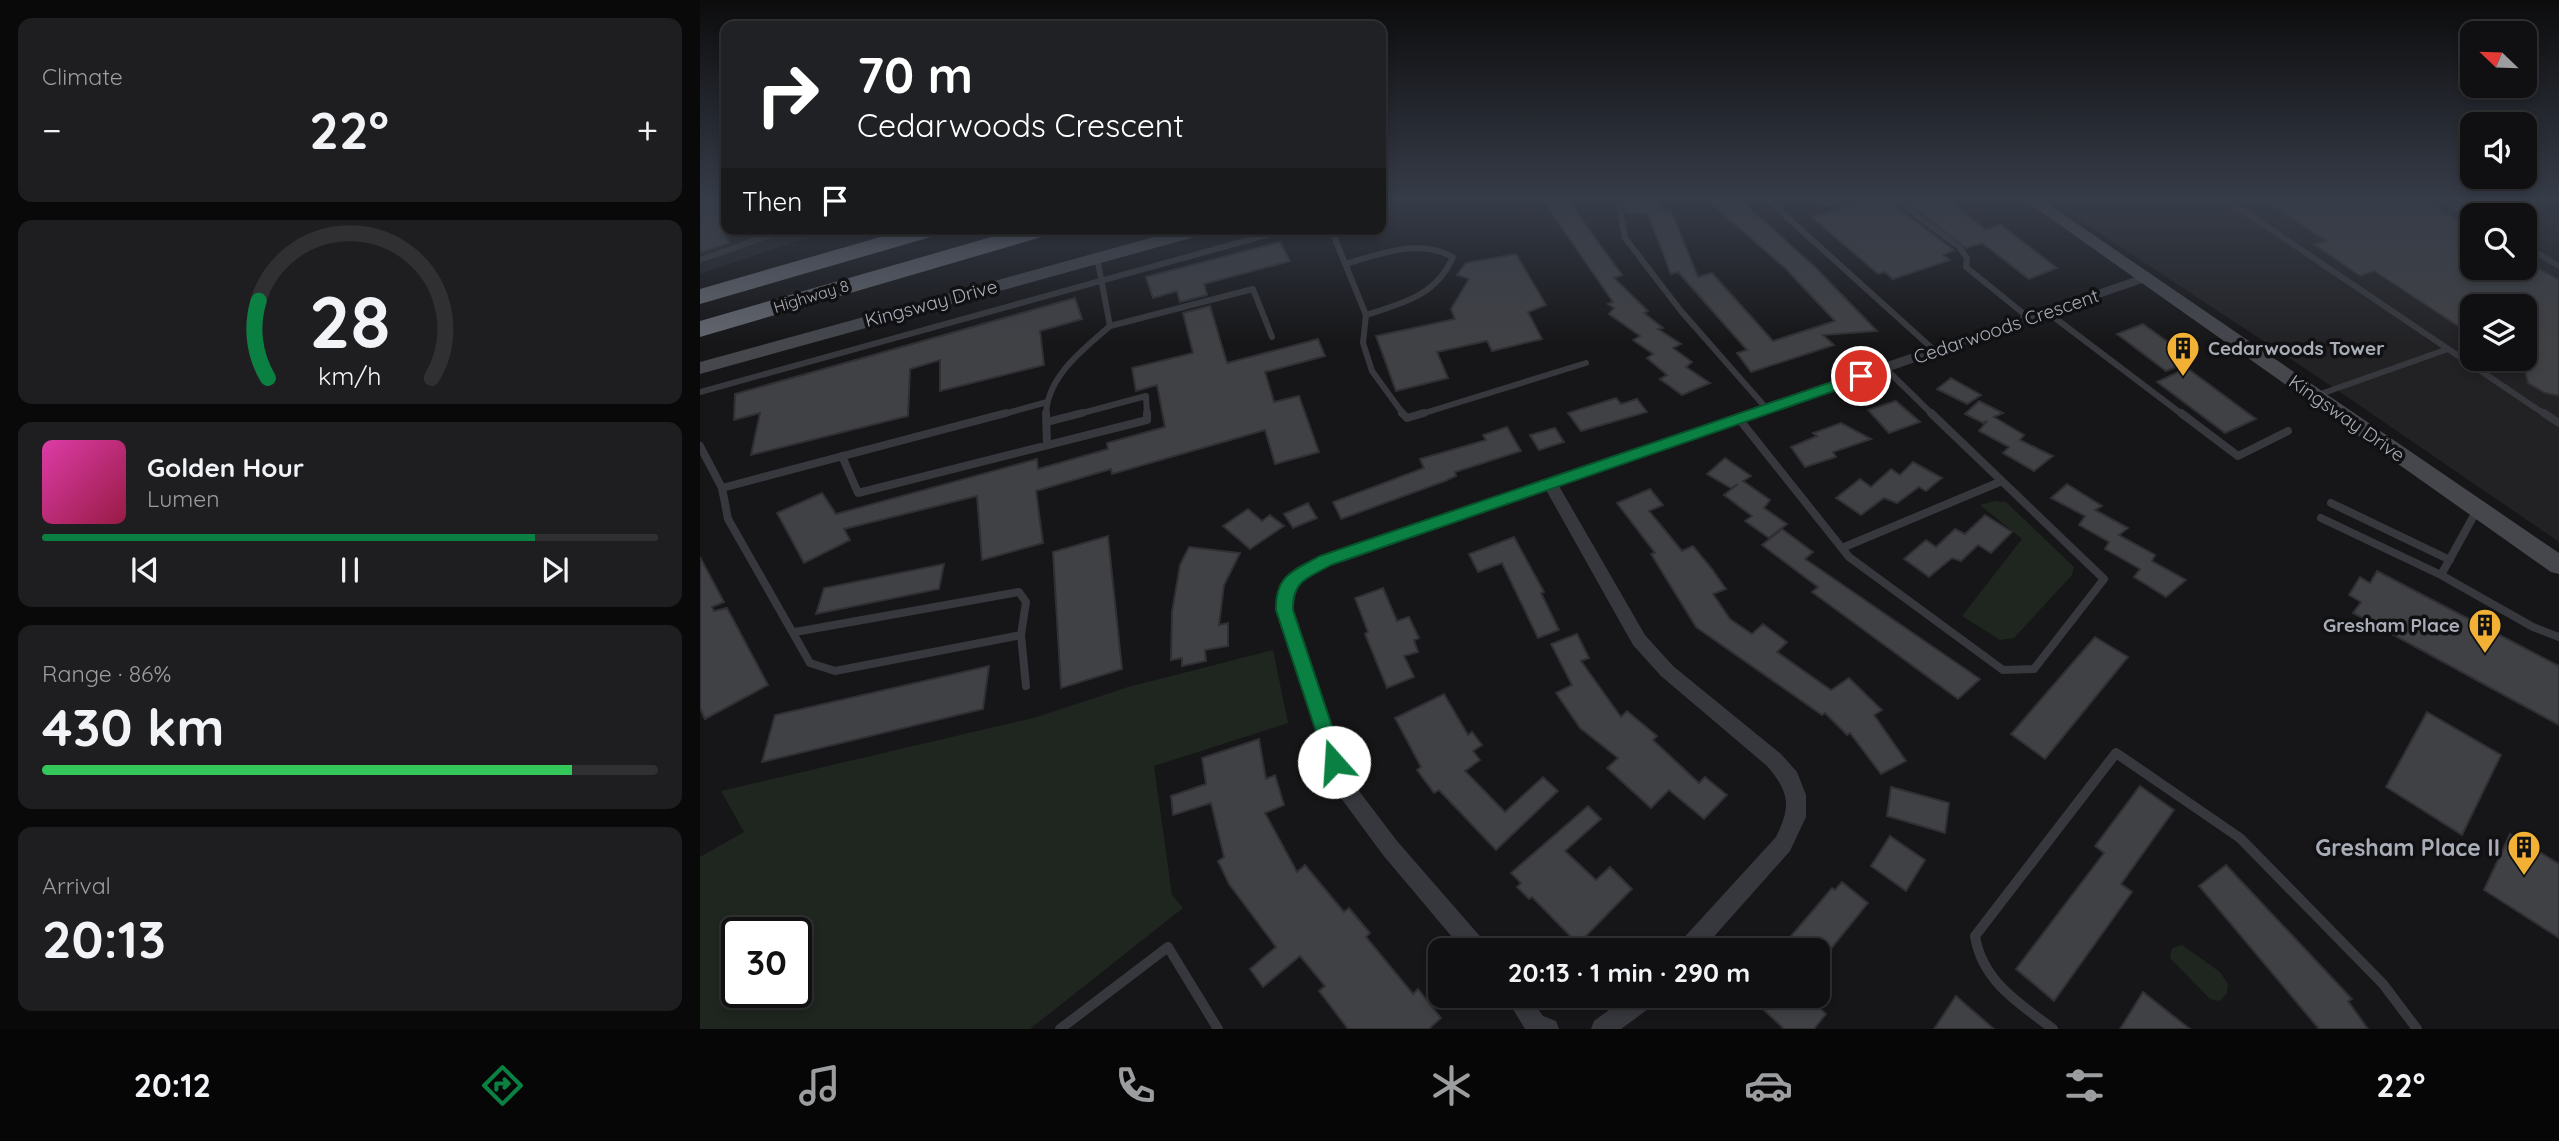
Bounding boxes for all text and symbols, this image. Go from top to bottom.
north arrow [2460,21,2538,98]
map controls [2460,21,2537,371]
text: 70 m [857,44,973,105]
icon: right [742,49,833,140]
text: Climate [42,62,123,91]
text: 22° [309,97,389,162]
text: Cedarwoods Crescent [857,105,1184,145]
text: − [42,106,62,154]
text: + [637,106,658,154]
button: sound [2460,112,2537,189]
icon: arrive [816,182,854,220]
text: Then [742,185,802,218]
button: search [2460,203,2537,280]
street label: Kingsway Drive [862,274,1000,332]
street label: Highway 8 [771,275,851,317]
text: 28 [309,276,391,367]
street label: Cedarwoods Crescent [1910,283,2102,369]
button: layers [2460,294,2537,371]
building icon: Cedarwoods Tower [2164,329,2202,378]
place label: Cedarwoods Tower [2208,336,2384,360]
pin [1831,346,1891,406]
icon: arrive [1842,357,1880,395]
text: km/h [318,360,382,391]
street label: Kingsway Drive [2284,369,2410,467]
text: Golden Hour [147,451,304,484]
text: Lumen [147,484,220,513]
icon: previous [126,551,164,589]
icon: pause [331,551,369,589]
icon: next [536,551,574,589]
building icon: Gresham Place [2466,606,2504,655]
place label: Gresham Place [2323,613,2460,637]
text: Range · 86% [42,659,171,688]
text: 430 km [42,694,225,759]
position arrow [1297,725,1371,799]
building icon: Gresham Place II [2505,828,2543,877]
place label: Gresham Place II [2315,833,2500,862]
text: Arrival [42,871,111,900]
text: 20:13 [42,906,166,971]
speed limit sign: 30 [721,917,812,1008]
text: 20:13 · 1 min · 290 m [1508,956,1750,989]
icon: directions [478,1061,527,1110]
icon: music [795,1061,844,1110]
icon: phone [1111,1061,1160,1110]
icon: climate [1427,1061,1476,1110]
icon: car [1744,1061,1793,1110]
icon: filters [2060,1061,2109,1110]
text: 20:12 [134,1065,211,1105]
text: 22° [2376,1065,2425,1105]

